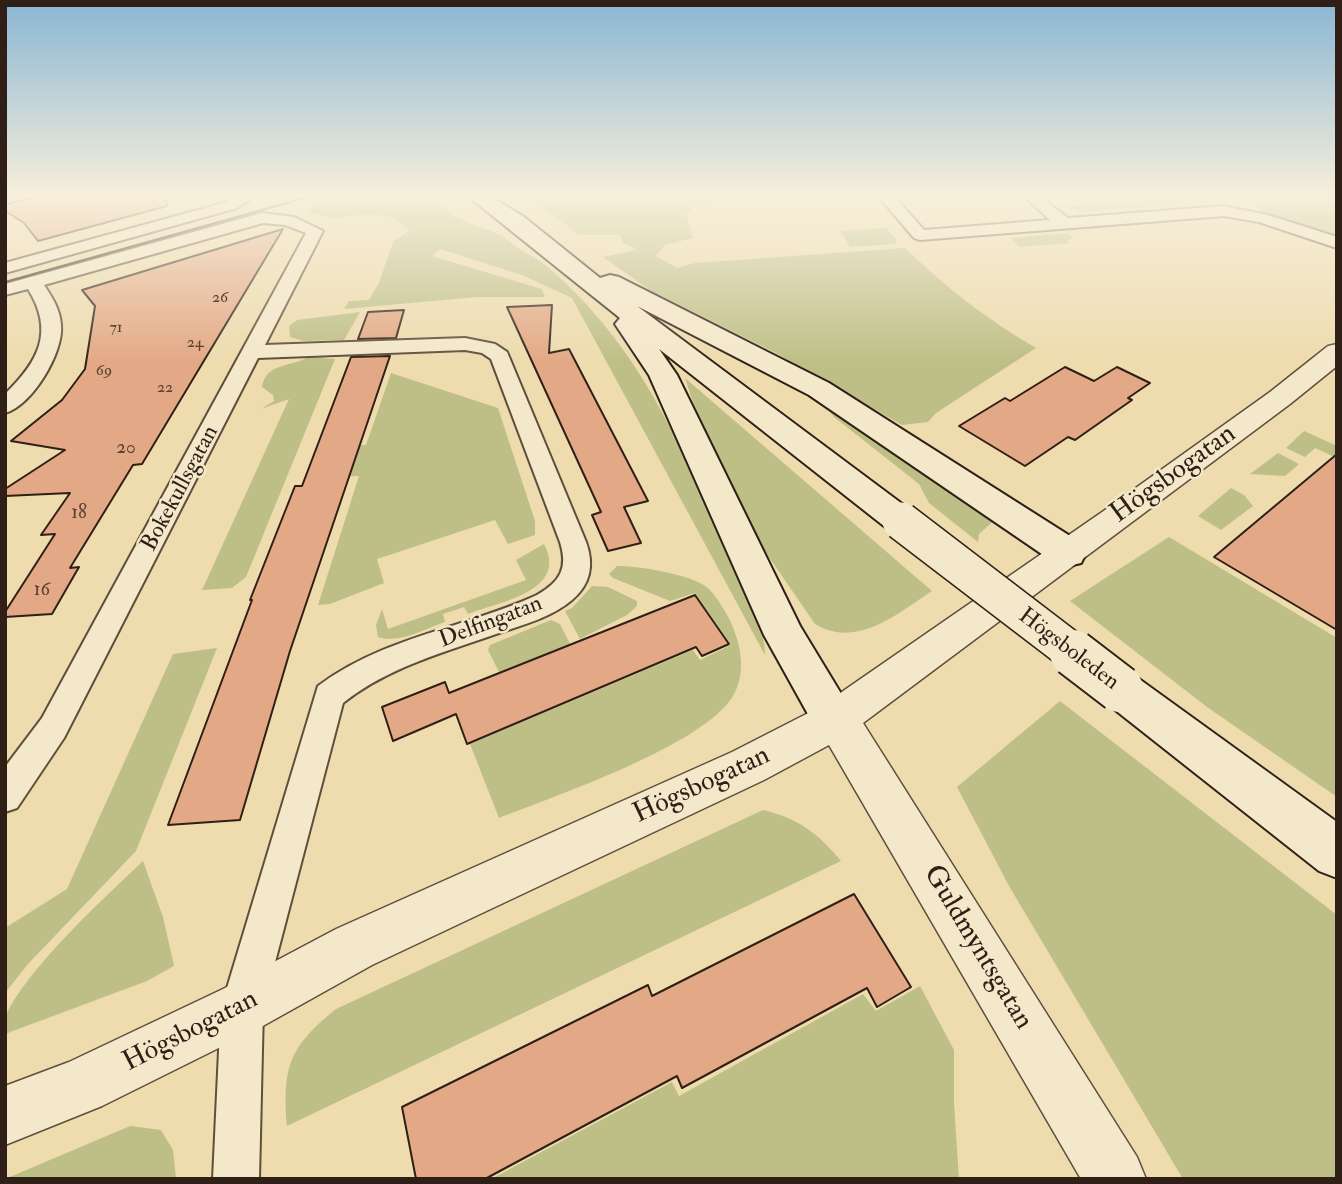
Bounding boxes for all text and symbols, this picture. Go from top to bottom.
house number: 26 [212,289,228,309]
house number: 71 [109,319,123,339]
house number: 24 [187,334,203,354]
house number: 69 [96,362,112,382]
house number: 22 [157,379,173,399]
street label: Högsbogatan [1105,418,1243,532]
street label: Bokekullsgatan [136,421,226,557]
house number: 20 [116,438,136,460]
house number: 18 [71,503,87,525]
house number: 16 [34,580,50,602]
street label: Delfingatan [435,591,547,655]
street label: Högsboleden [1012,603,1124,697]
street label: Högsbogatan [628,740,776,832]
street label: Guldmyntsgatan [915,860,1039,1036]
street label: Högsbogatan [118,984,264,1080]

